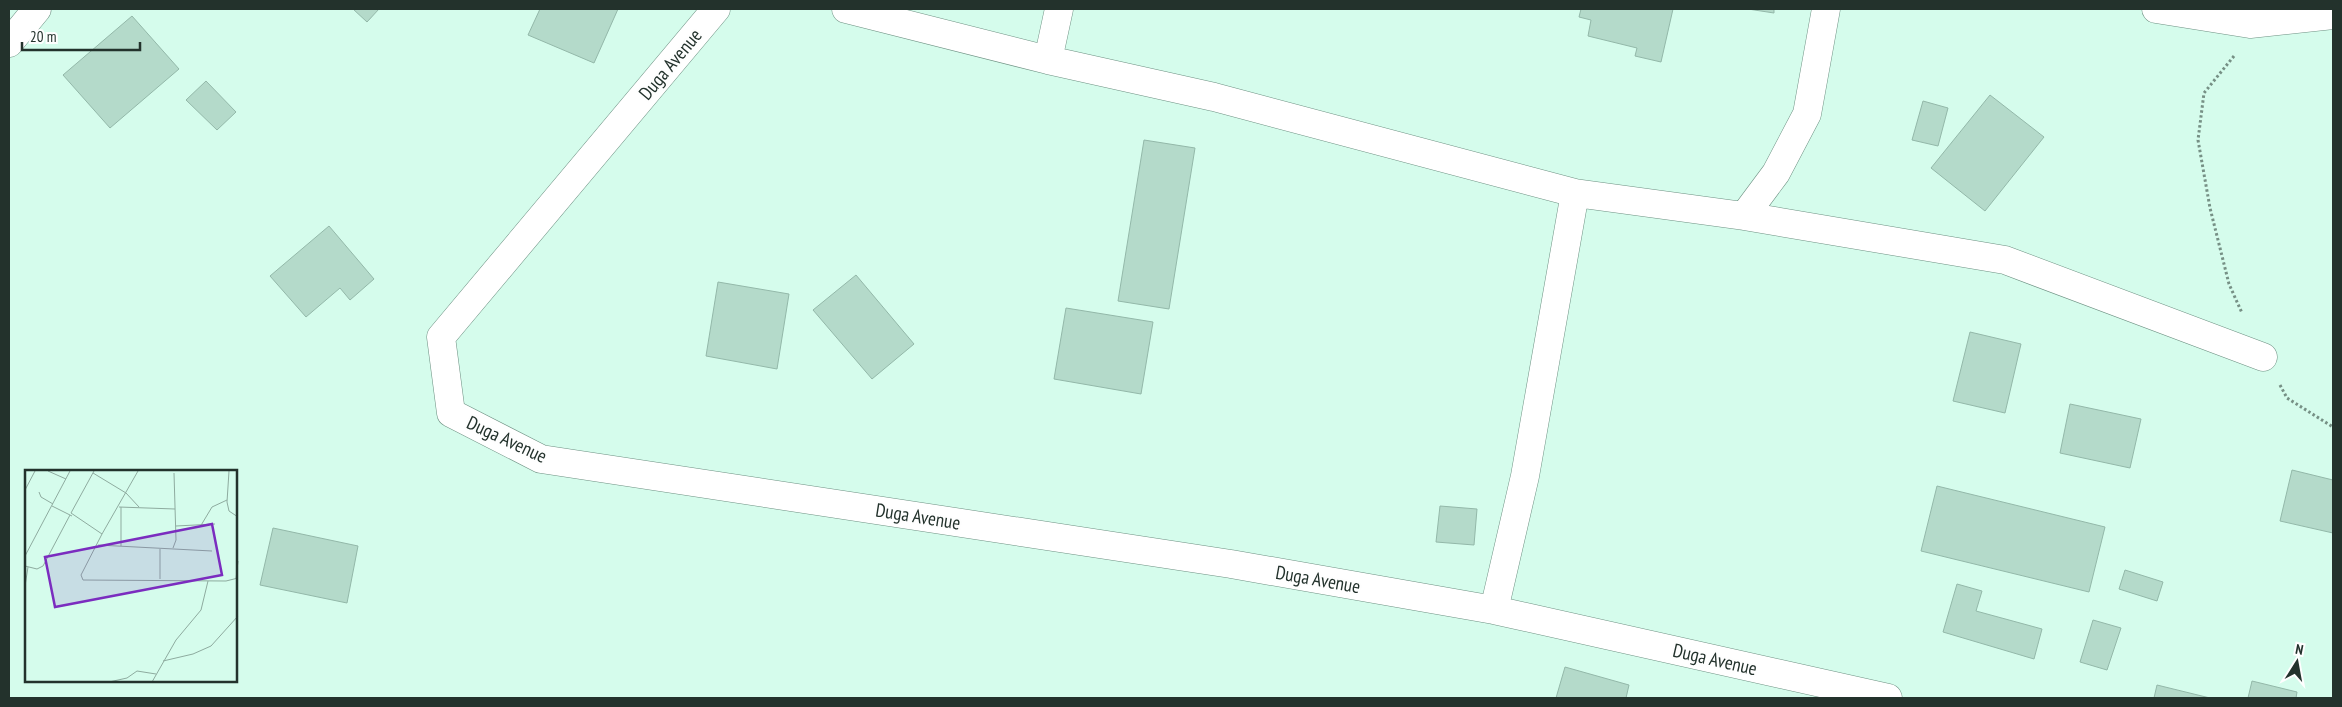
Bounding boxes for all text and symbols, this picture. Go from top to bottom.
scale bar [22,20,140,52]
street label: Duga Avenue [633,23,707,105]
text: 20 m [30,27,56,46]
street label: Duga Avenue [463,410,551,468]
inset map [25,470,238,682]
street label: Duga Avenue [874,497,962,535]
street label: Duga Avenue [1274,560,1362,598]
north arrow [2272,637,2322,687]
street label: Duga Avenue [1671,638,1760,680]
text: N [2294,640,2305,659]

